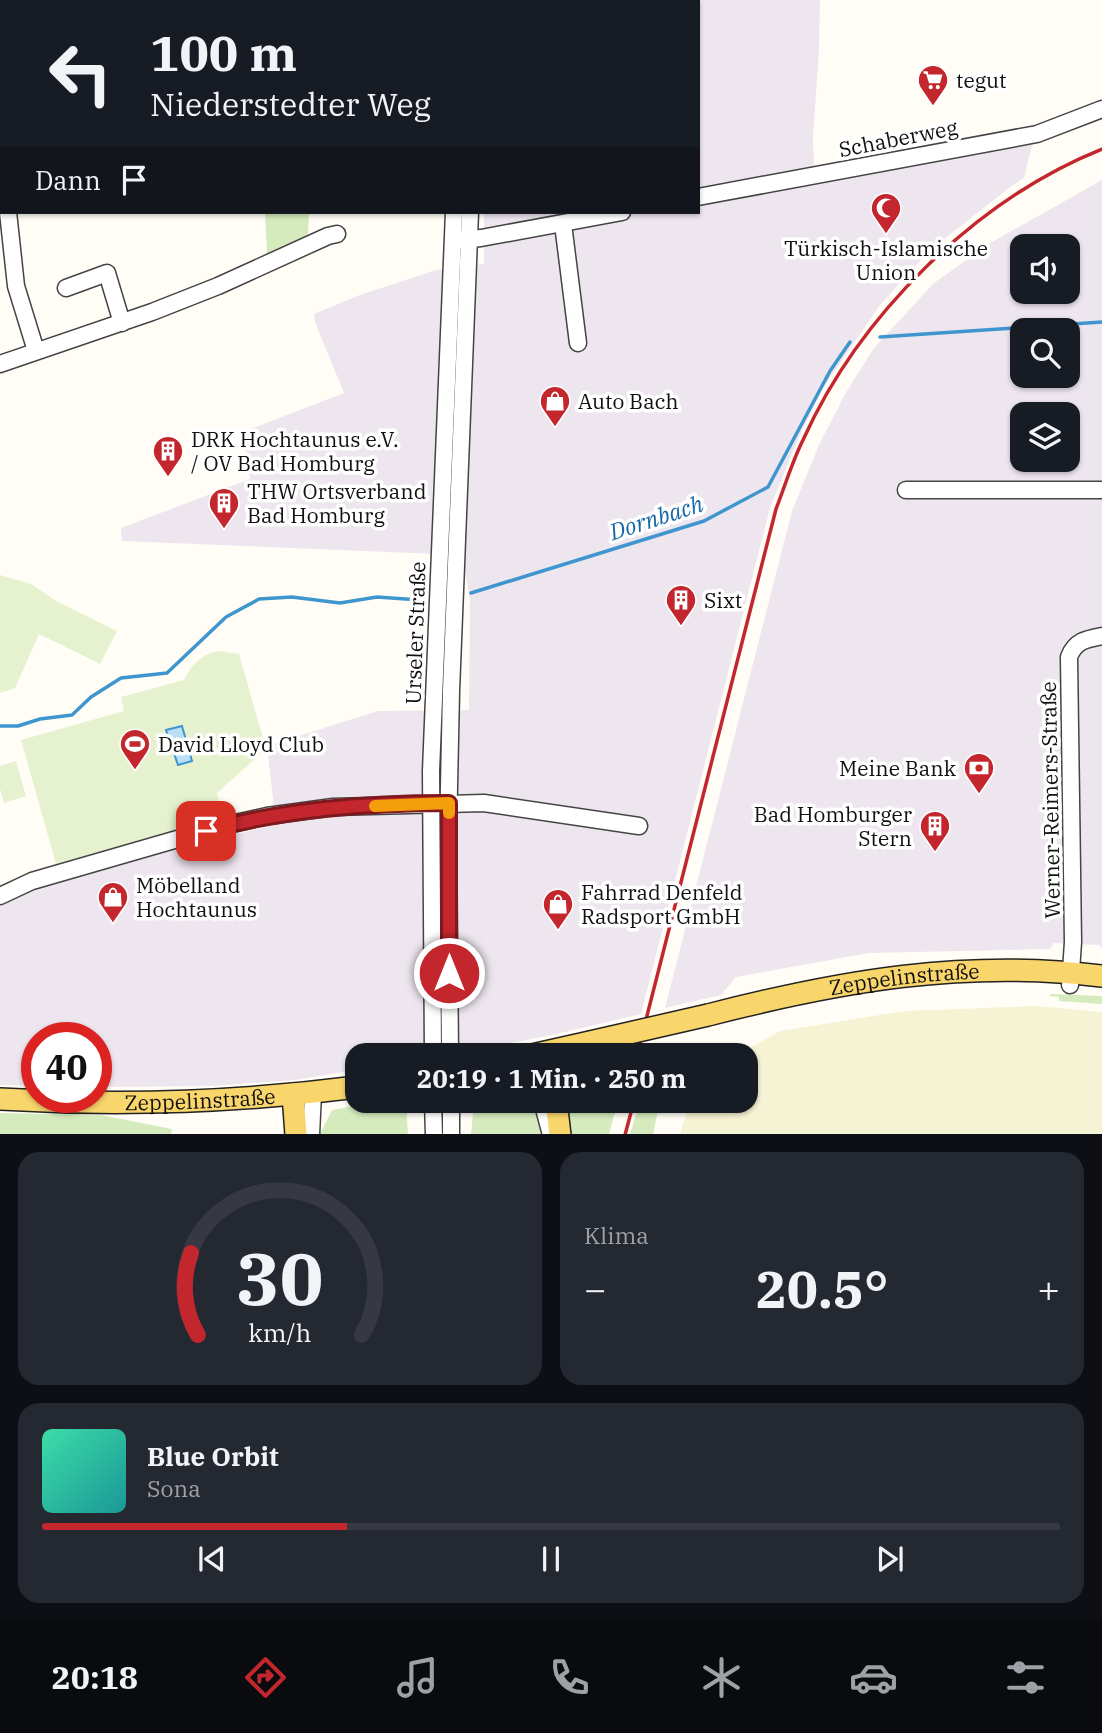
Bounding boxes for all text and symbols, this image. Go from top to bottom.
text: 100 m [150,21,297,84]
icon: left [35,28,126,119]
supermarket icon: tegut [916,63,950,107]
place label: tegut [956,66,1007,94]
text: Niederstedter Weg [150,83,431,125]
street label: Schaberweg [836,113,960,163]
icon: arrive [115,161,153,199]
text: Dann [35,163,101,197]
mosque icon: Türkisch-Islamische Union [869,191,903,235]
place label: Türkisch-Islamische Union [784,234,988,286]
map controls [1010,234,1080,472]
button: sound [1010,234,1080,304]
button: search [1010,318,1080,388]
shop icon: Auto Bach [538,384,572,428]
place label: Auto Bach [578,387,679,415]
button: layers [1010,402,1080,472]
place label: DRK Hochtaunus e.V. / OV Bad Homburg [191,425,399,477]
building icon: DRK Hochtaunus e.V. / OV Bad Homburg [151,434,185,478]
place label: THW Ortsverband Bad Homburg [247,477,427,529]
building icon: THW Ortsverband Bad Homburg [207,486,241,530]
water label: Dornbach [604,488,707,547]
street label: Urseler Straße [399,561,431,705]
building icon: Sixt [664,583,698,627]
place label: Sixt [704,586,742,614]
street label: Werner-Reimers-Straße [1034,681,1066,919]
sports icon: David Lloyd Club [118,727,152,771]
place label: David Lloyd Club [158,730,324,758]
bank icon: Meine Bank [962,751,996,795]
place label: Meine Bank [839,754,957,782]
place label: Bad Homburger Stern [754,800,913,852]
pin [176,801,236,861]
building icon: Bad Homburger Stern [918,809,952,853]
icon: arrive [187,812,225,850]
place label: Möbelland Hochtaunus [136,871,257,923]
place label: Fahrrad Denfeld Radsport GmbH [581,878,743,930]
shop icon: Möbelland Hochtaunus [96,880,130,924]
shop icon: Fahrrad Denfeld Radsport GmbH [541,887,575,931]
position arrow [412,936,486,1010]
street label: Zeppelinstraße [827,957,980,1001]
speed limit sign: 40 [21,1022,112,1113]
text: 20:19 · 1 Min. · 250 m [417,1061,686,1095]
street label: Zeppelinstraße [124,1082,276,1116]
text: Klima [584,1220,649,1250]
text: 30 [236,1230,324,1325]
text: 20.5° [756,1255,888,1322]
text: − [584,1264,607,1313]
text: + [1037,1264,1060,1313]
text: km/h [248,1315,312,1348]
text: Blue Orbit [147,1439,279,1473]
text: Sona [147,1473,201,1503]
icon: previous [193,1540,231,1578]
icon: pause [532,1540,570,1578]
icon: next [871,1540,909,1578]
icon: directions [241,1653,290,1702]
icon: music [393,1653,442,1702]
icon: phone [545,1653,594,1702]
icon: climate [697,1653,746,1702]
icon: car [849,1653,898,1702]
icon: filters [1001,1653,1050,1702]
text: 20:18 [52,1656,138,1698]

